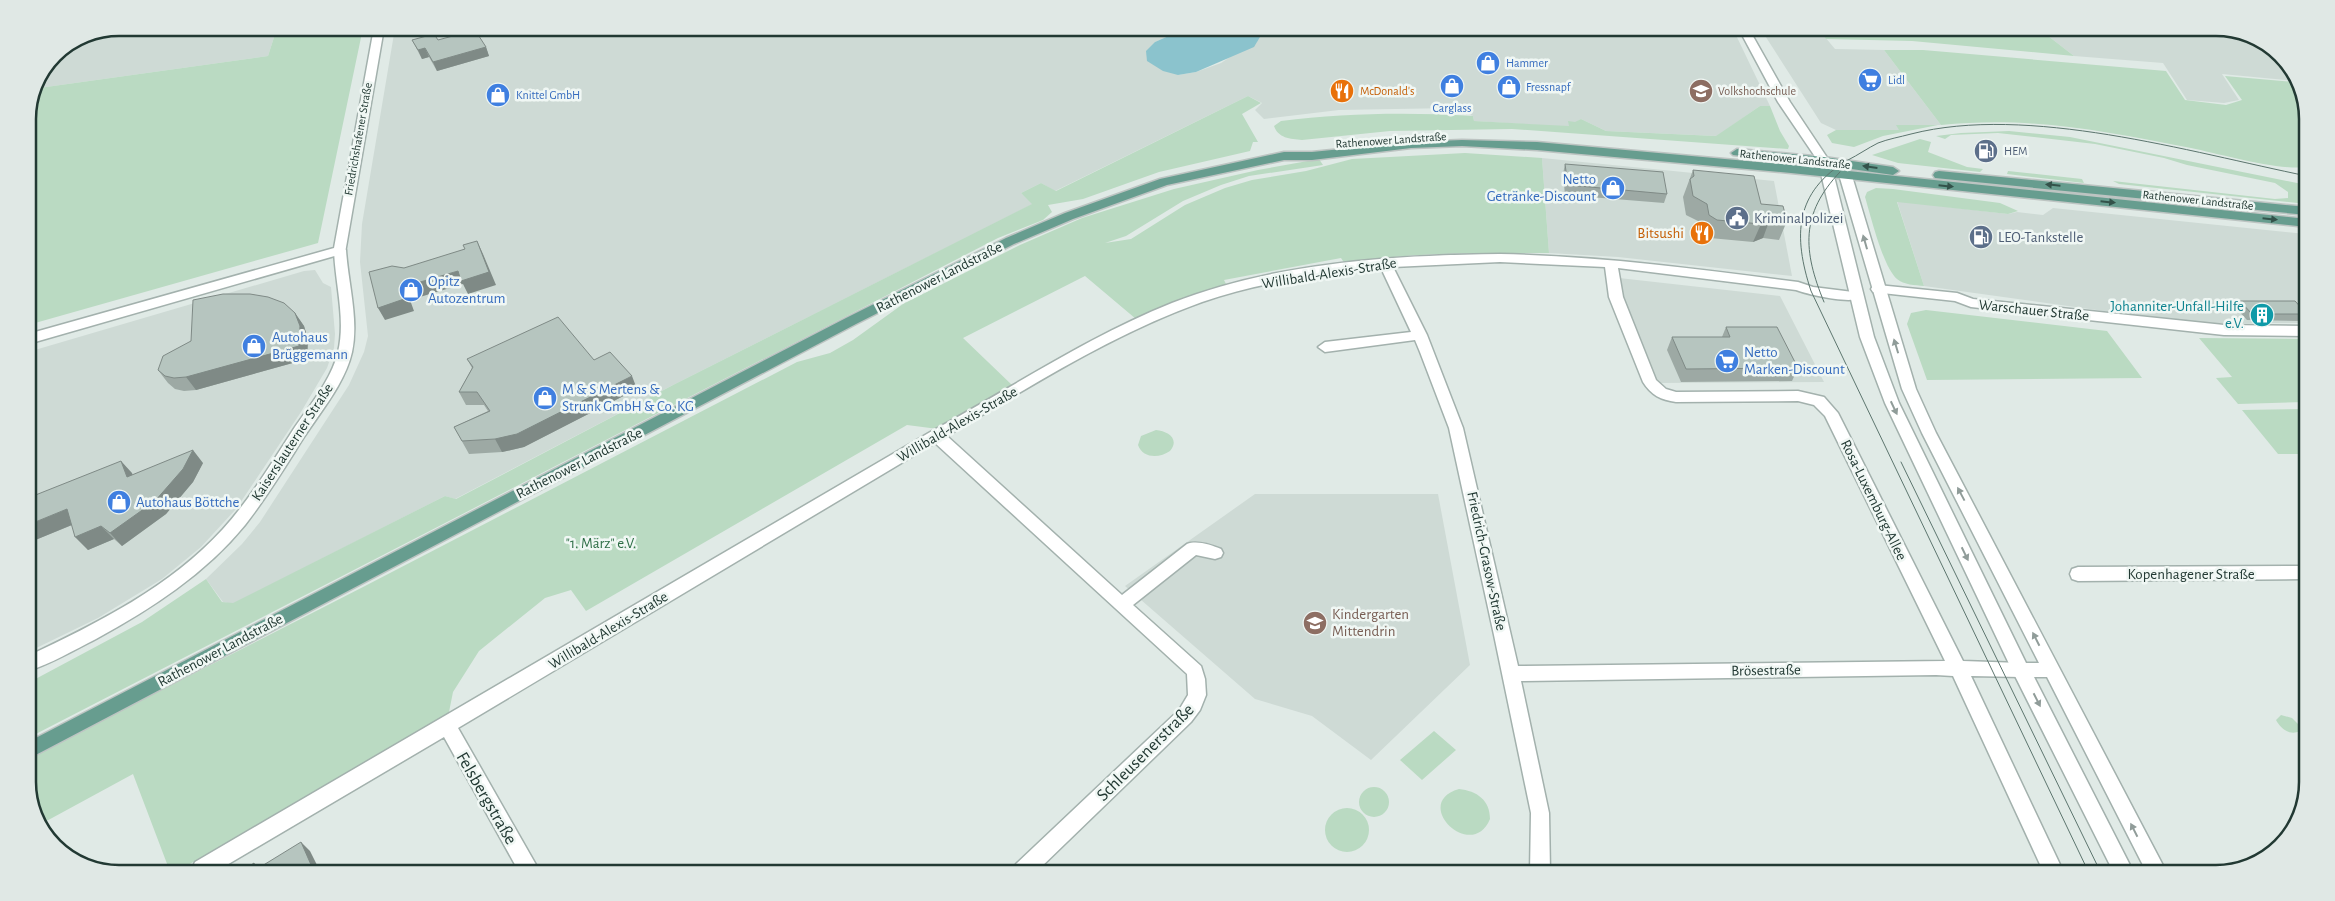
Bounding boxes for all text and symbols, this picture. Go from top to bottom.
shop icon: Hammer [1475,50,1501,76]
place label: Hammer [1506,57,1548,69]
supermarket icon: Lidl [1857,67,1883,93]
shop icon: Carglass [1439,73,1465,99]
shop icon: Fressnapf [1496,74,1522,100]
place label: Lidl [1888,74,1905,86]
restaurant icon: McDonald's [1329,78,1355,104]
school or university icon: Volkshochschule [1688,78,1714,104]
place label: Fressnapf [1526,81,1572,93]
street label: Friedrichshafener Straße [342,82,374,196]
shop icon: Knittel GmbH [485,82,511,108]
place label: McDonald's [1360,85,1414,97]
place label: Volkshochschule [1718,85,1796,97]
place label: Knittel GmbH [516,89,580,101]
place label: Carglass [1433,102,1471,114]
street label: Rathenower Landstraße [1335,130,1447,150]
fuel station icon: HEM [1973,138,1999,164]
place label: HEM [2004,145,2027,157]
street label: Rathenower Landstraße [1739,147,1851,171]
one-way arrow [1862,163,1878,171]
place label: Netto Getränke-Discount [1487,172,1596,204]
shop icon: Netto Getränke-Discount [1600,175,1626,201]
one-way arrow [2045,181,2061,189]
one-way arrow [1939,182,1955,190]
street label: Rathenower Landstraße [2142,188,2254,212]
one-way arrow [2100,199,2116,207]
public building icon: Kriminalpolizei [1724,205,1750,231]
place label: Kriminalpolizei [1754,211,1843,226]
one-way arrow [2262,215,2278,223]
restaurant icon: Bitsushi [1689,220,1715,246]
fuel station icon: LEO-Tankstelle [1968,224,1994,250]
place label: Bitsushi [1637,226,1684,241]
place label: LEO-Tankstelle [1998,230,2083,245]
one-way arrow [1860,234,1868,249]
street label: Rathenower Landstraße [874,239,1005,316]
street label: Willibald-Alexis-Straße [1261,255,1398,292]
place label: Opitz Autozentrum [428,274,506,306]
shop icon: Opitz Autozentrum [398,277,424,303]
street label: Warschauer Straße [1978,297,2090,324]
place label: Johanniter-Unfall-Hilfe e.V. [2110,299,2244,331]
building icon: Johanniter-Unfall-Hilfe e.V. [2249,302,2275,328]
place label: Autohaus Brüggemann [272,330,348,362]
shop icon: Autohaus Brüggemann [241,333,267,359]
one-way arrow [1892,339,1899,354]
place label: Netto Marken-Discount [1744,345,1845,377]
supermarket icon: Netto Marken-Discount [1714,348,1740,374]
street label: Kaiserslauterner Straße [249,381,336,504]
place label: M & S Mertens & Strunk GmbH & Co. KG [562,382,694,414]
street label: Willibald-Alexis-Straße [894,384,1020,465]
shop icon: M & S Mertens & Strunk GmbH & Co. KG [532,385,558,411]
one-way arrow [1891,401,1899,415]
street label: Rathenower Landstraße [514,425,645,502]
street label: Rosa-Luxemburg-Allee [1838,438,1909,563]
one-way arrow [1957,487,1965,502]
shop icon: Autohaus Böttche [106,489,132,515]
street label: Friedrich-Grasow-Straße [1464,490,1509,632]
place label: Autohaus Böttche [136,495,240,510]
park label: "1. März" e.V. [566,536,636,551]
one-way arrow [1961,547,1969,562]
street label: Kopenhagener Straße [2127,567,2255,582]
street label: Willibald-Alexis-Straße [546,589,671,672]
place label: Kindergarten Mittendrin [1332,607,1409,639]
school or university icon: Kindergarten Mittendrin [1302,610,1328,636]
street label: Rathenower Landstraße [155,611,285,690]
one-way arrow [2032,631,2040,646]
street label: Brösestraße [1731,662,1801,679]
one-way arrow [2033,693,2041,708]
street label: Schleusenerstraße [1094,701,1198,805]
street label: Felsbergstraße [453,749,520,848]
one-way arrow [2130,823,2138,837]

